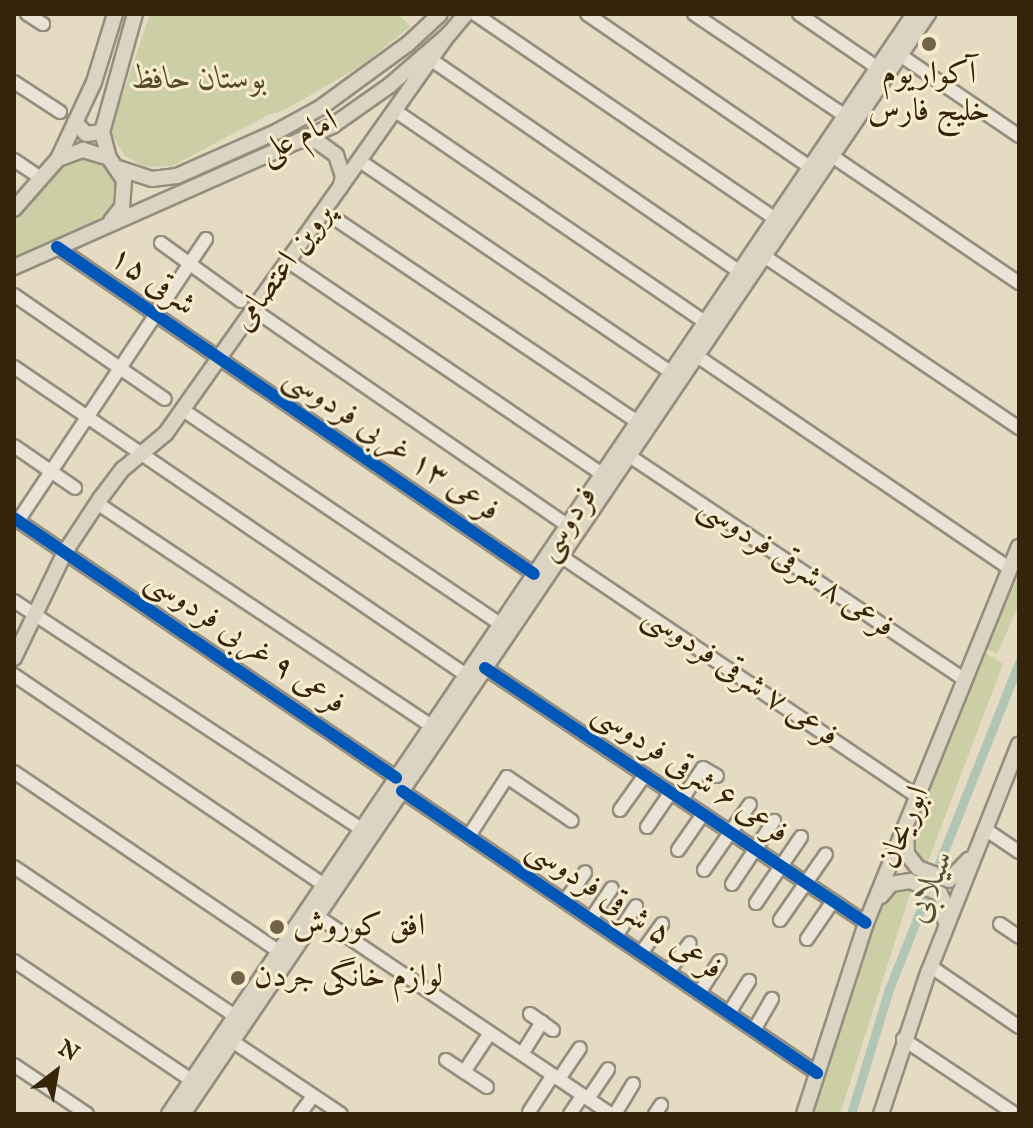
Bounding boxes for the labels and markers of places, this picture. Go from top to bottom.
marker: آکواریوم خلیج فارس [920,35,938,53]
place label: آکواریوم خلیج فارس [868,57,990,132]
place label: افق کوروش [293,908,425,946]
marker: افق کوروش [268,918,286,936]
place label: لوازم خانگی جردن [254,959,443,997]
marker: لوازم خانگی جردن [229,969,247,987]

